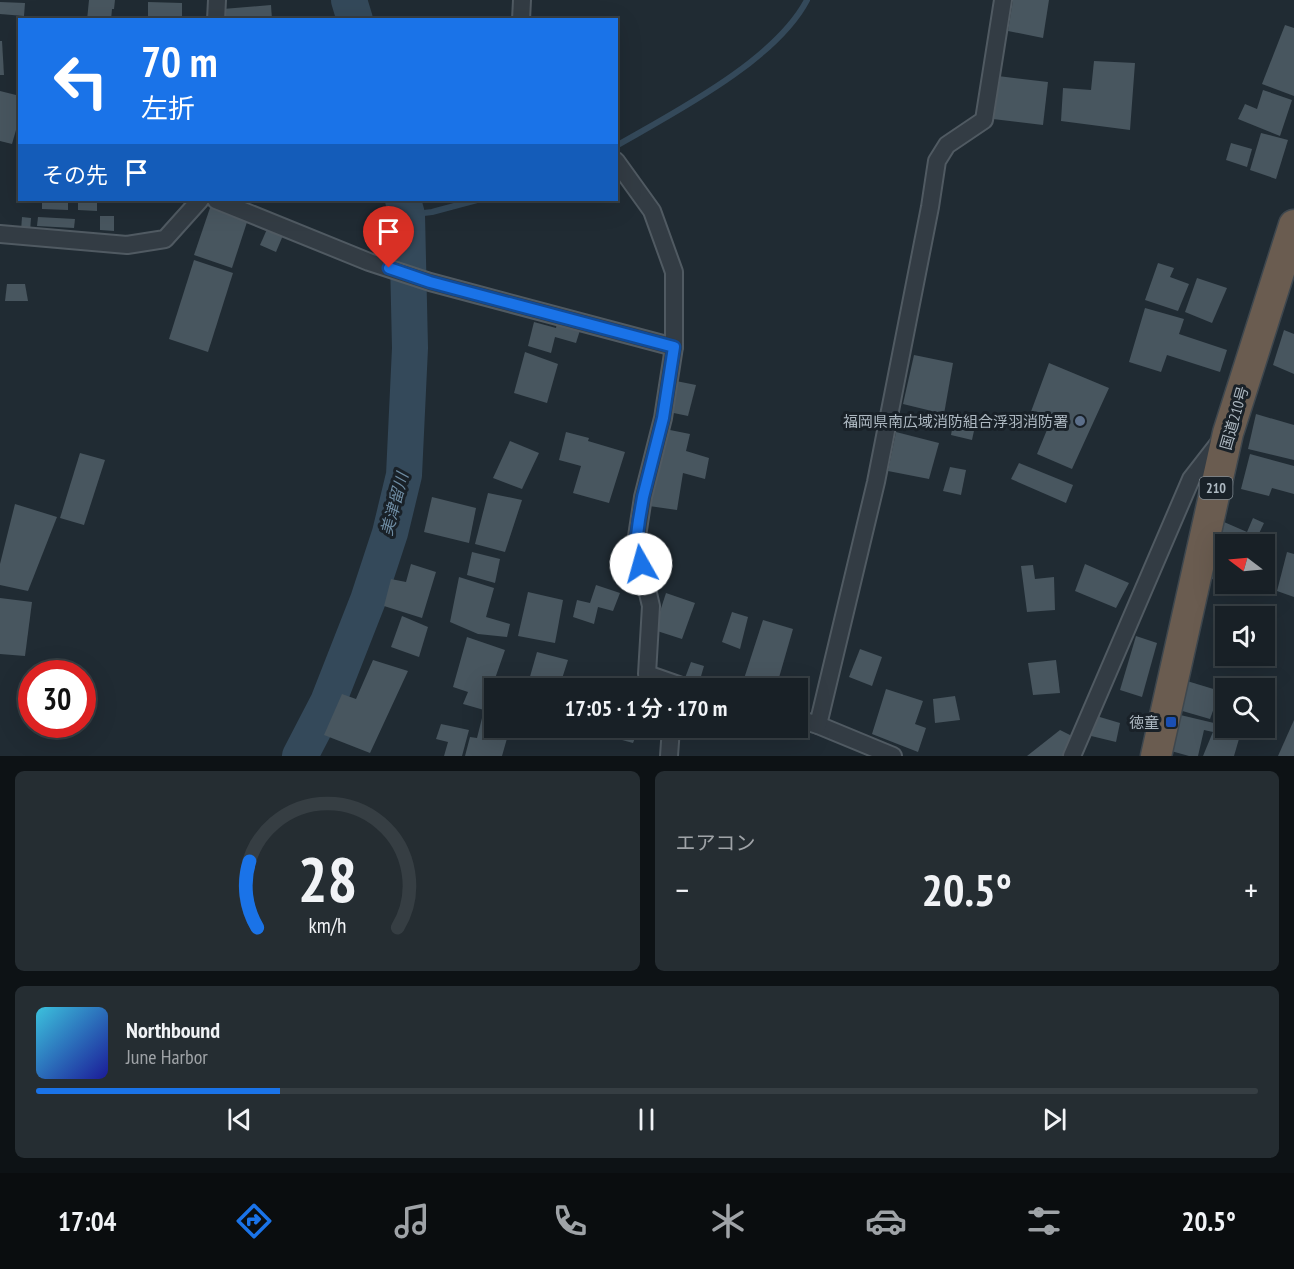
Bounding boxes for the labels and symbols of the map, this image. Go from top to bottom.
pin [363,206,414,268]
street label: 国道210号 [1216,384,1252,452]
place label: 福岡県南広域消防組合浮羽消防署 [843,412,1068,431]
marker: 福岡県南広域消防組合浮羽消防署 [1073,414,1087,428]
water label: 美津留川 [376,469,412,538]
road number: 210 [1200,477,1232,499]
position arrow [609,532,673,596]
north arrow [1215,534,1275,594]
speed limit sign: 30 [18,660,96,738]
place label: 徳童 [1129,713,1159,732]
marker: 徳童 [1164,715,1178,729]

